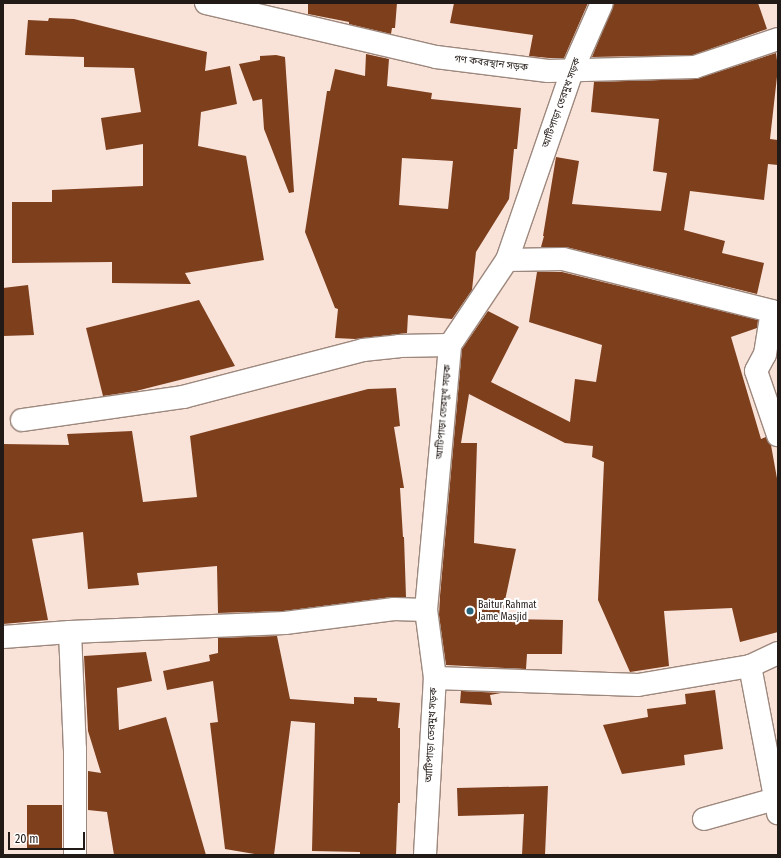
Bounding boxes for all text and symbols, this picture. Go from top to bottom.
street label: গণ কবরস্থান সড়ক [453,54,529,74]
street label: আটিপাড়া তেরমুখ সড়ক [540,56,584,150]
street label: আটিপাড়া তেরমুখ সড়ক [434,364,454,460]
place label: Baitur Rahmat Jame Masjid [478,599,537,622]
marker: Baitur Rahmat Jame Masjid [465,606,475,616]
street label: আটিপাড়া তেরমুখ সড়ক [424,687,440,783]
scale bar [10,824,87,850]
text: 20 m [15,832,39,846]

